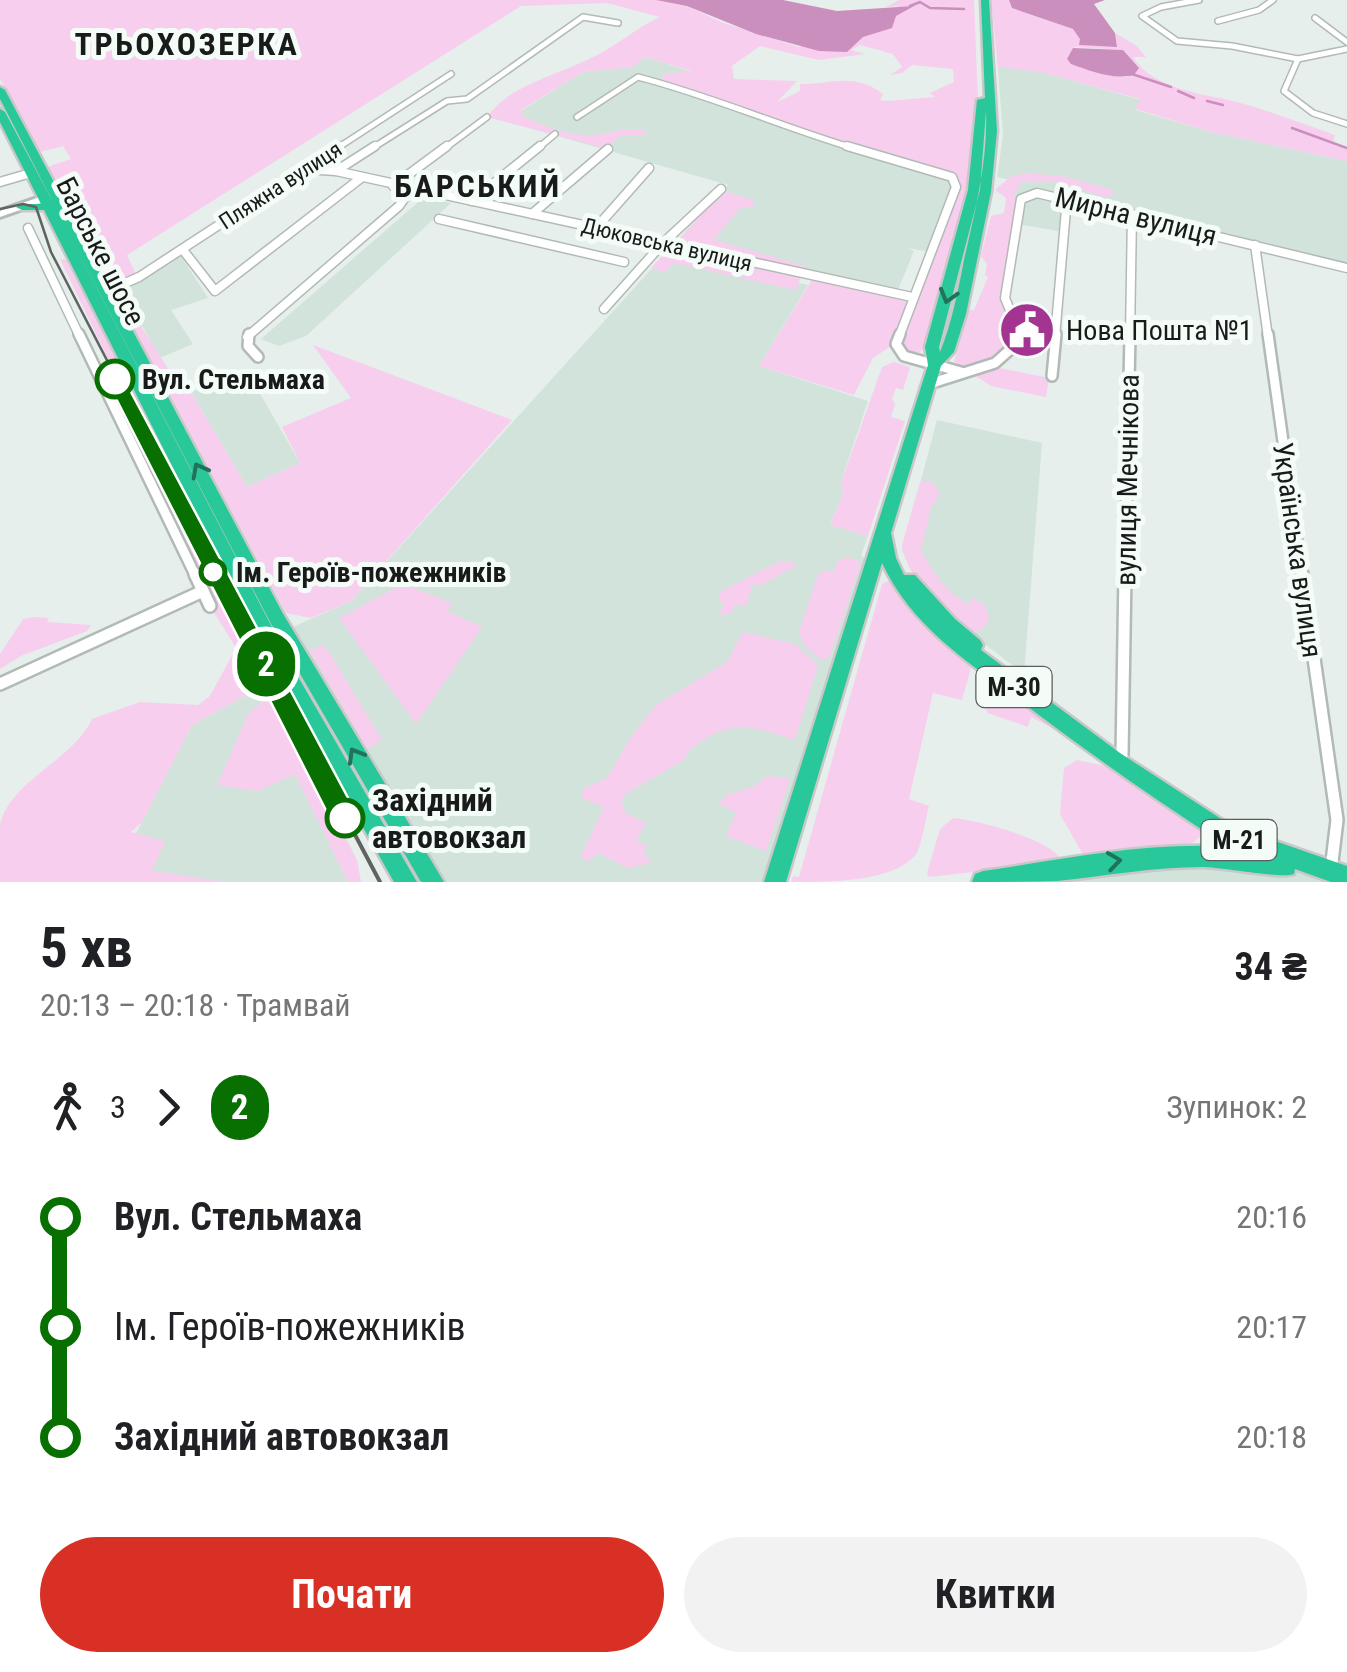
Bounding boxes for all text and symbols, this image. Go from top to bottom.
district label: ТРЬОХОЗЕРКА [75,25,299,63]
street label: Пляжна вулиця [214,136,346,234]
district label: БАРСЬКИЙ [394,167,562,205]
street label: Барське шосе [49,172,152,331]
street label: Мирна вулиця [1052,180,1220,252]
street label: Дюковська вулиця [579,213,754,276]
one-way arrow [939,286,960,303]
public building icon: Нова Пошта №1 [997,300,1057,360]
place label: Нова Пошта №1 [1066,314,1253,347]
marker: Вул. Стельмаха [96,360,134,398]
place label: Вул. Стельмаха [142,363,325,396]
street label: вулиця Мечнікова [1109,374,1146,586]
street label: Українська вулиця [1266,440,1329,660]
one-way arrow [192,463,211,481]
place label: Ім. Героїв-пожежників [236,556,507,589]
marker: Ім. Героїв-пожежників [200,559,226,585]
line badge: 2 [234,632,298,696]
text: 2 [257,644,275,685]
road number: М-30 [976,667,1052,707]
one-way arrow [348,748,368,766]
place label: Західний автовокзал [372,781,526,856]
marker: Західний автовокзал [326,799,364,837]
road number: М-21 [1202,820,1276,860]
one-way arrow [1106,851,1123,872]
text: 5 хв [40,916,133,980]
text: 34 ₴ [1234,945,1307,989]
text: 20:13 – 20:18 · Трамвай [40,986,351,1024]
icon: walk [40,1080,95,1135]
icon: forward [141,1080,196,1135]
text: 2 [231,1087,249,1128]
text: 3 [110,1088,126,1126]
text: Зупинок: 2 [1166,1088,1307,1126]
text: Вул. Стельмаха [114,1195,362,1239]
text: 20:16 [1236,1198,1307,1236]
text: Ім. Героїв-пожежників [114,1305,466,1349]
text: 20:17 [1236,1308,1307,1346]
text: Західний автовокзал [114,1415,449,1459]
text: 20:18 [1236,1418,1307,1456]
button: Почати [40,1537,664,1652]
button: Квитки [684,1537,1307,1652]

